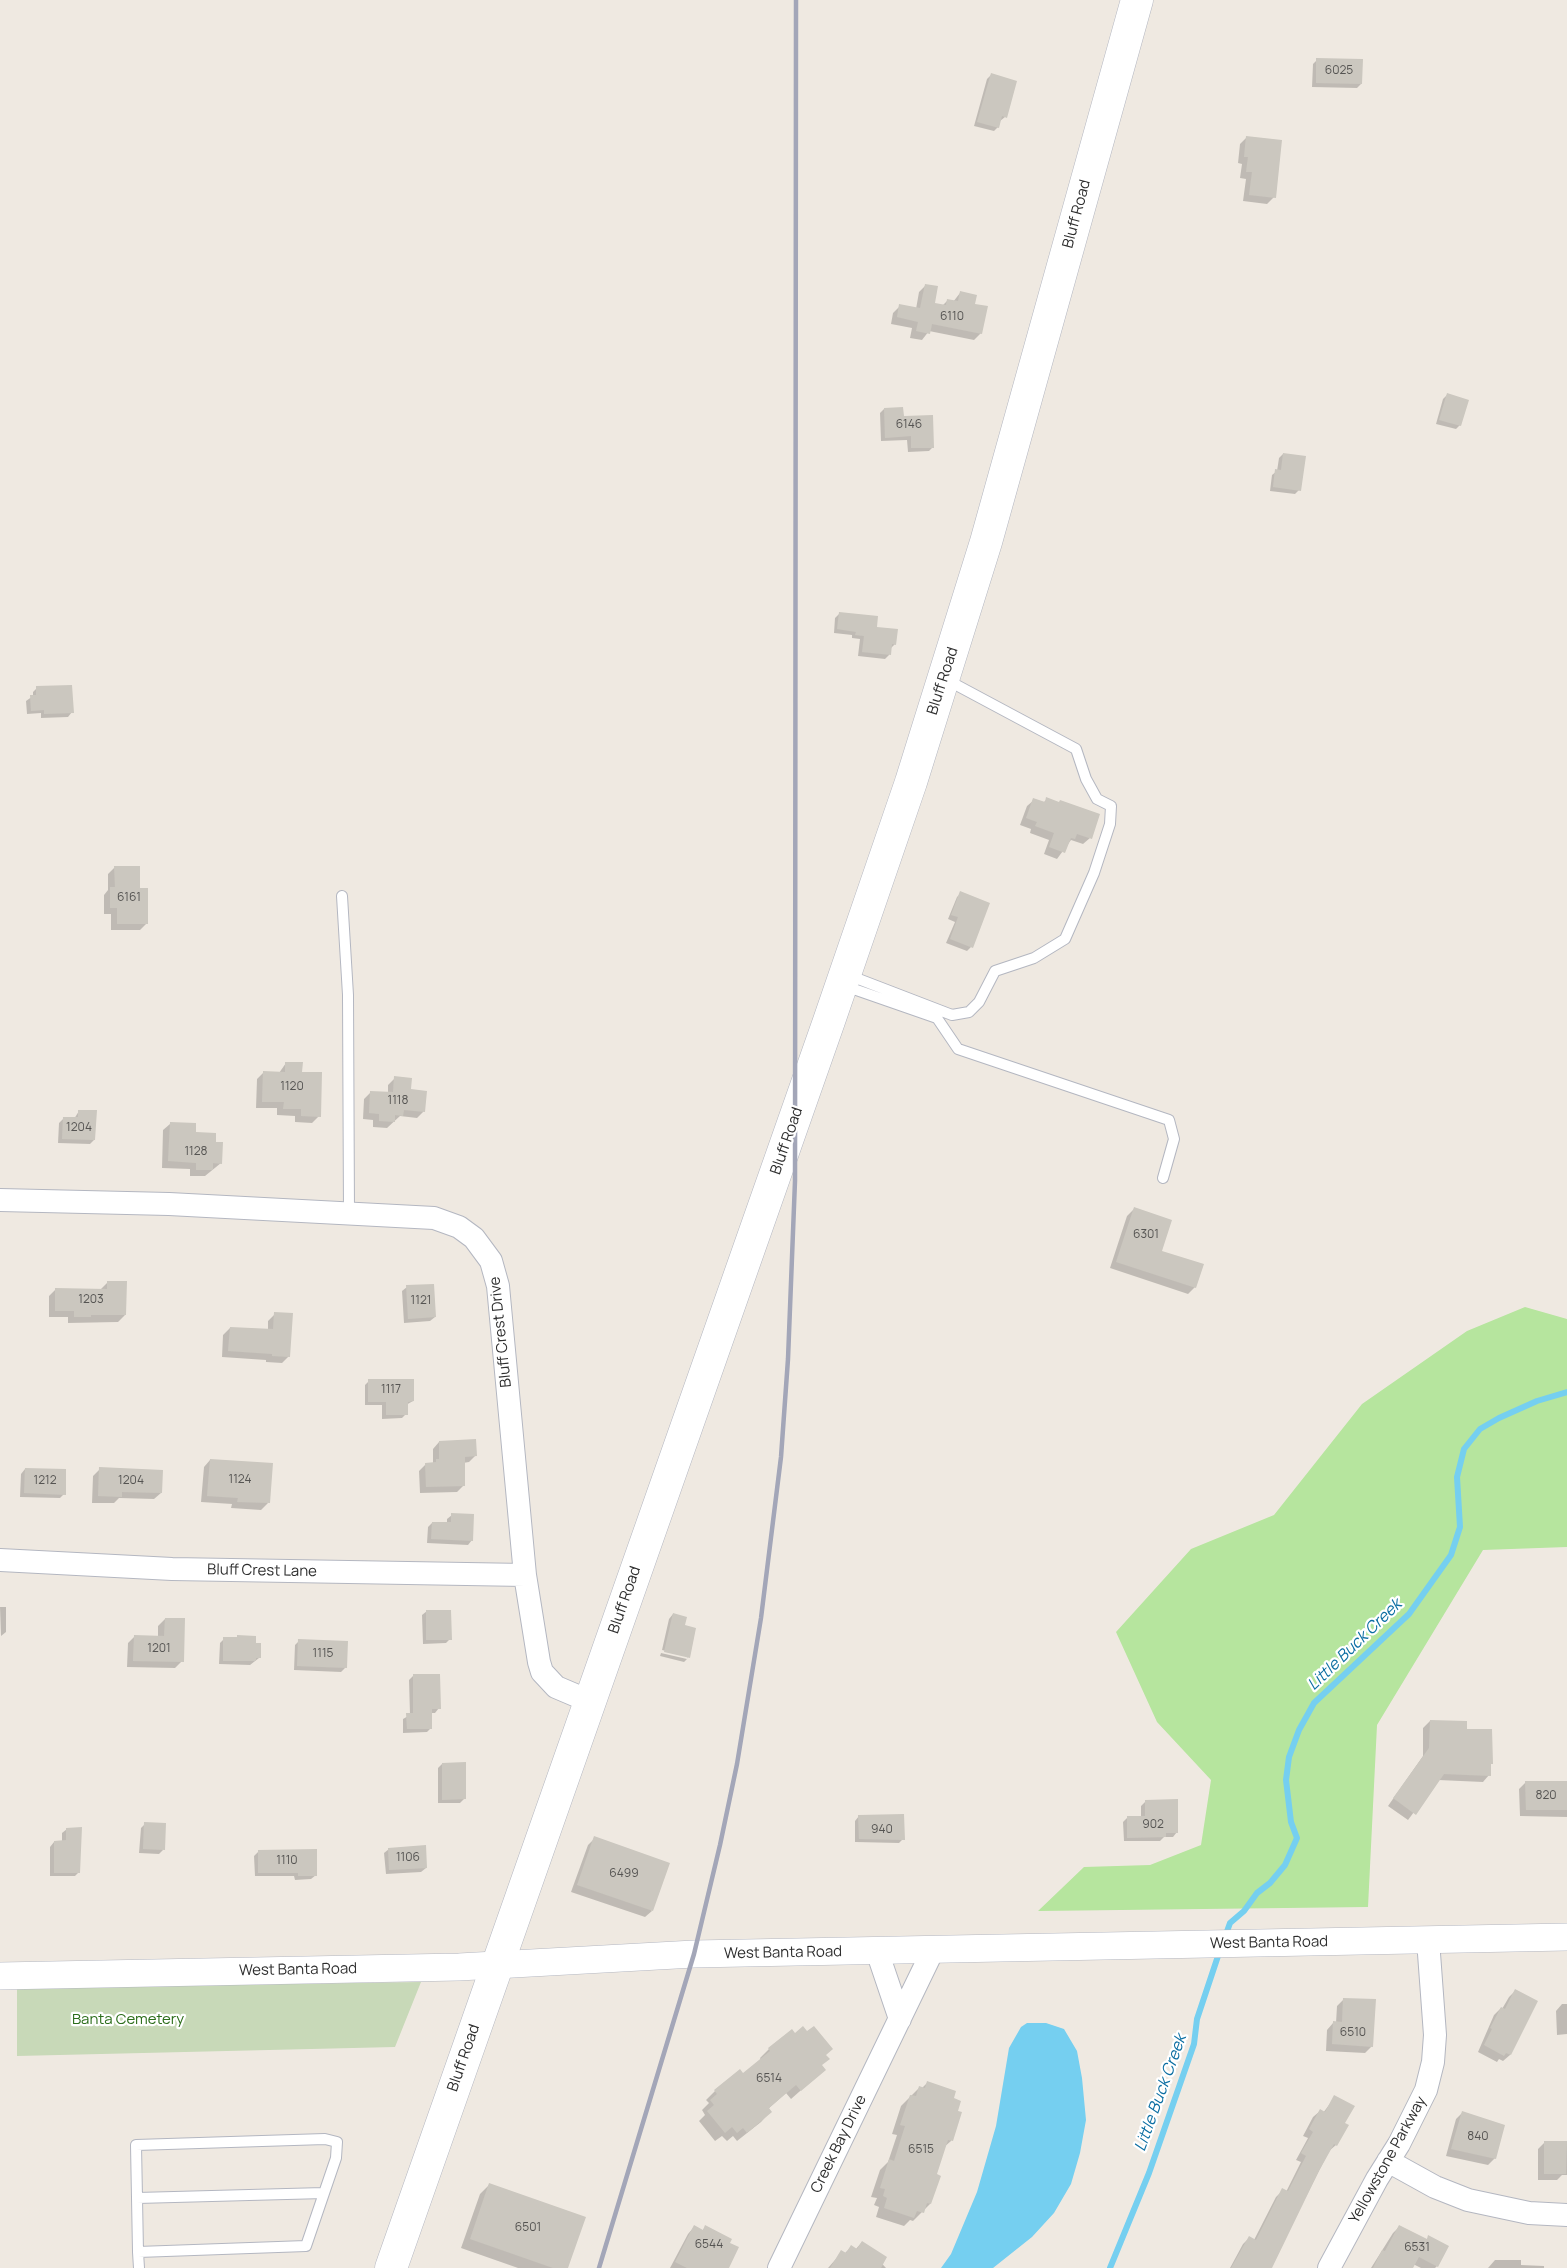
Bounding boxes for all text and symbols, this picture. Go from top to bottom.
house number: 6025 [1325,64,1353,78]
street label: Bluff Road [1059,178,1095,250]
house number: 6110 [940,310,964,324]
house number: 6146 [896,418,922,432]
street label: Bluff Road [924,645,962,717]
house number: 6161 [117,891,141,905]
house number: 1120 [280,1080,304,1094]
house number: 1118 [387,1094,409,1108]
street label: Bluff Road [767,1105,807,1177]
house number: 1204 [66,1121,92,1135]
house number: 1128 [184,1145,208,1159]
house number: 6301 [1133,1228,1159,1242]
street label: Bluff Crest Drive [486,1276,516,1388]
house number: 1203 [78,1293,104,1307]
house number: 1121 [411,1294,431,1308]
house number: 1117 [381,1383,401,1397]
house number: 1124 [228,1473,252,1487]
house number: 1212 [33,1474,57,1488]
house number: 1204 [118,1474,144,1488]
street label: Bluff Crest Lane [207,1561,317,1581]
street label: Bluff Road [605,1564,645,1636]
water label: Little Buck Creek [1304,1595,1406,1695]
house number: 1201 [147,1642,171,1656]
house number: 1115 [313,1647,333,1661]
house number: 820 [1535,1789,1557,1803]
house number: 902 [1142,1818,1164,1832]
house number: 940 [871,1823,893,1837]
house number: 1106 [396,1851,420,1865]
house number: 1110 [276,1854,298,1868]
house number: 6499 [609,1867,639,1881]
street label: West Banta Road [1210,1933,1328,1953]
street label: West Banta Road [724,1943,842,1963]
street label: West Banta Road [239,1960,357,1980]
park label: Banta Cemetery [72,2011,184,2029]
street label: Bluff Road [444,2022,484,2094]
house number: 6510 [1340,2026,1366,2040]
water label: Little Buck Creek [1131,2032,1191,2154]
house number: 6514 [756,2072,782,2086]
street label: Creek Bay Drive [807,2092,871,2196]
street label: Yellowstone Parkway [1346,2093,1430,2227]
house number: 840 [1467,2130,1489,2144]
house number: 6515 [908,2143,934,2157]
house number: 6501 [515,2221,541,2235]
house number: 6544 [695,2238,723,2252]
house number: 6531 [1404,2241,1430,2255]

